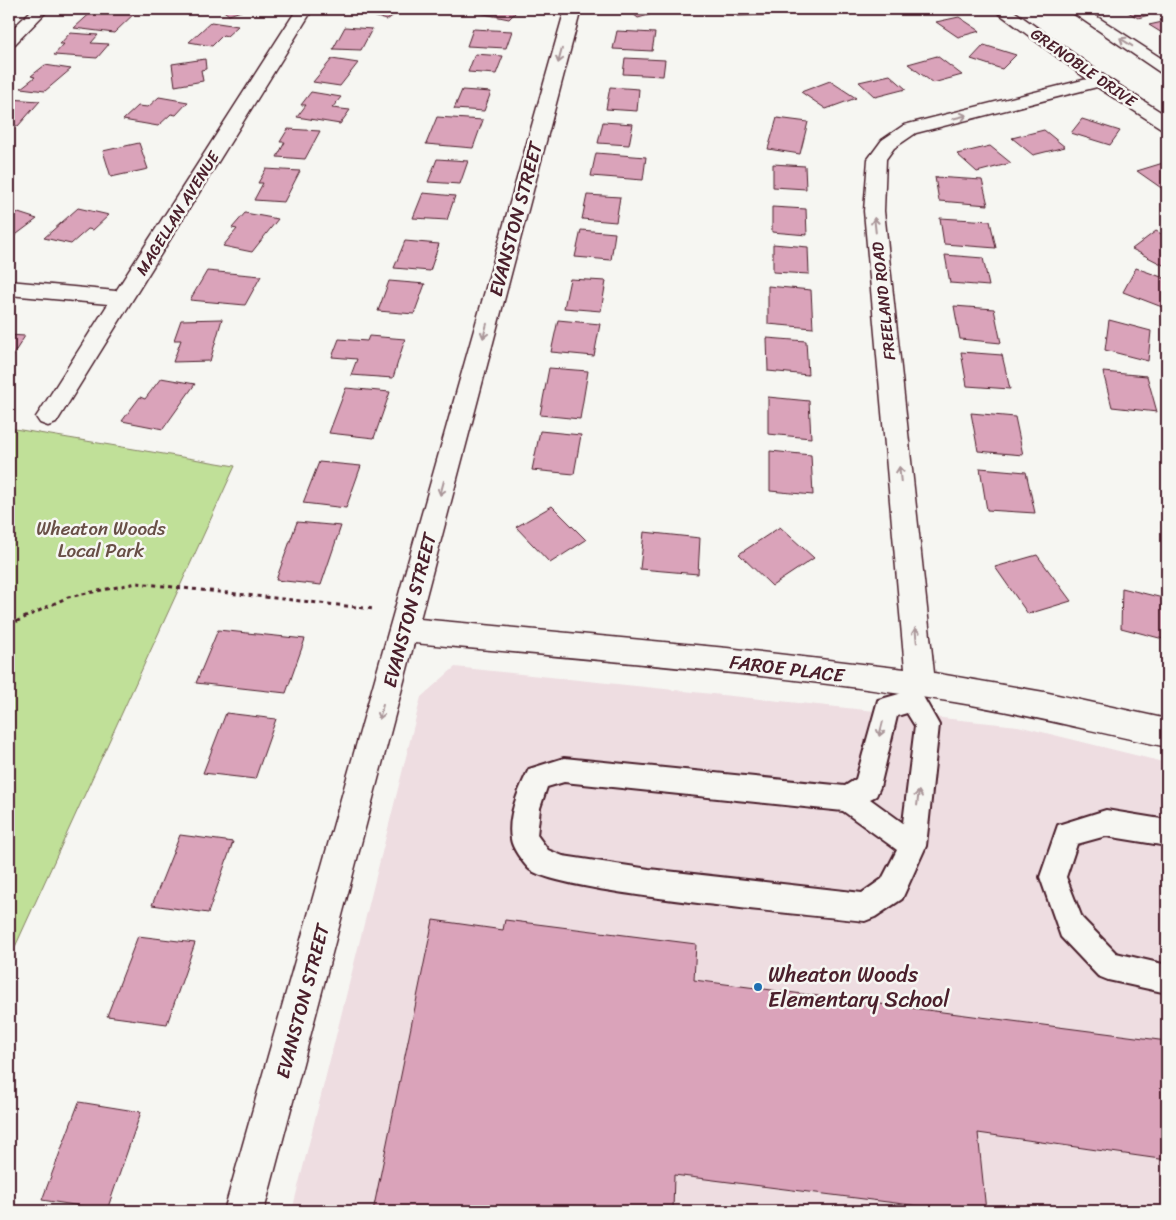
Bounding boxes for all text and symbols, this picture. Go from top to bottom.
street label: GRENOBLE DRIVE [1024,20,1144,116]
one-way arrow [1120,37,1134,47]
one-way arrow [555,47,564,63]
one-way arrow [951,111,967,121]
street label: EVANSTON STREET [479,137,552,300]
street label: MAGELLAN AVENUE [128,144,228,281]
one-way arrow [870,217,880,233]
street label: FREELAND ROAD [863,240,904,361]
one-way arrow [480,322,489,338]
one-way arrow [895,466,905,482]
one-way arrow [437,479,447,495]
park label: Wheaton Woods Local Park [36,512,166,567]
street label: EVANSTON STREET [373,528,446,691]
one-way arrow [911,628,921,644]
street label: FAROE PLACE [728,645,848,692]
one-way arrow [376,703,386,719]
one-way arrow [876,721,885,737]
one-way arrow [913,790,923,806]
street label: EVANSTON STREET [266,919,339,1082]
place label: Wheaton Woods Elementary School [768,955,950,1019]
marker: Wheaton Woods Elementary School [752,981,764,993]

